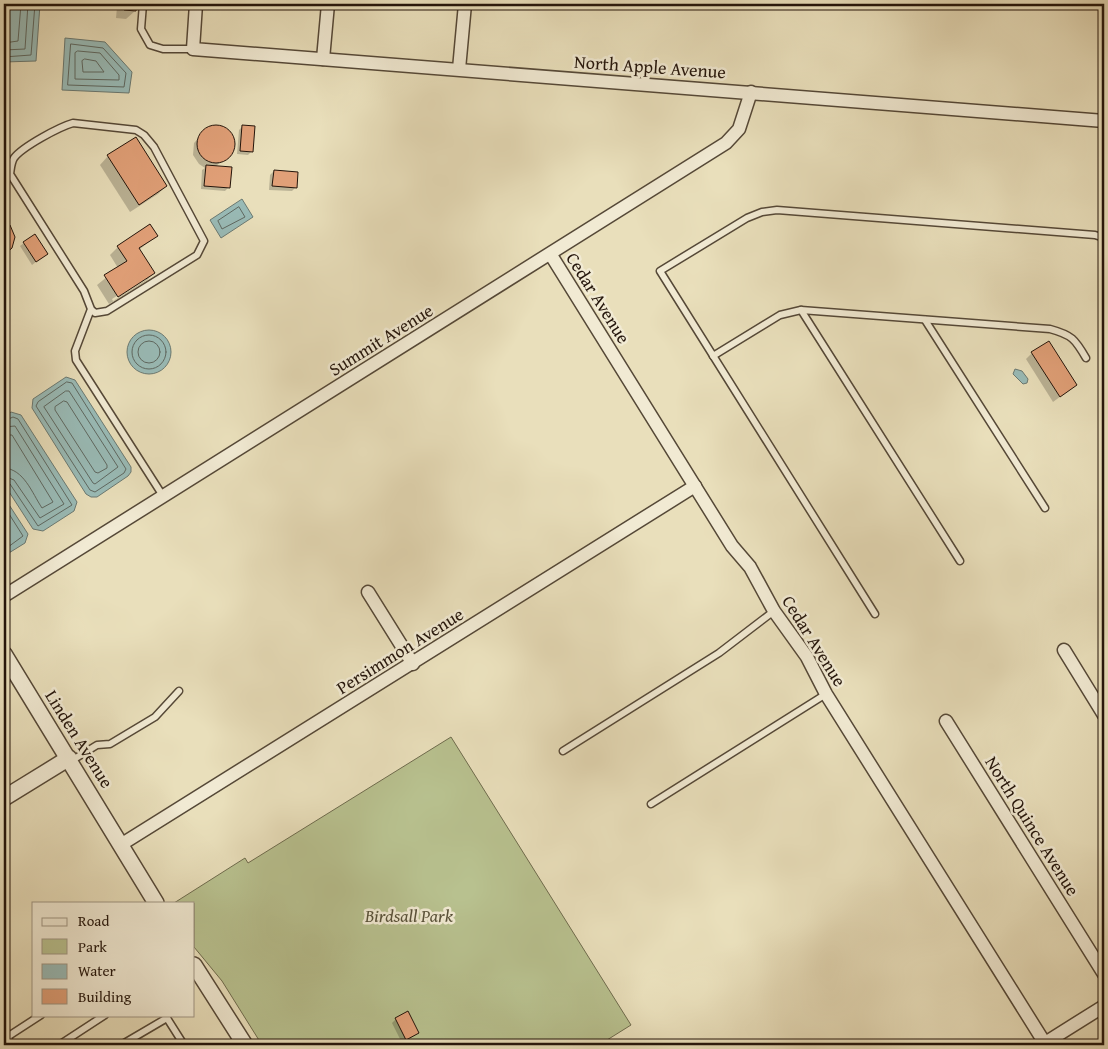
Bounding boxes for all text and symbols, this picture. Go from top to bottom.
street label: North Apple Avenue [573,48,727,85]
street label: Cedar Avenue [560,247,637,349]
street label: Summit Avenue [323,297,438,382]
street label: Cedar Avenue [776,590,853,692]
street label: Persimmon Avenue [331,601,469,701]
street label: Linden Avenue [38,684,120,793]
street label: North Quince Avenue [978,751,1086,901]
legend [32,902,195,1016]
park label: Birdsall Park [364,902,454,929]
text: Road [78,910,109,931]
text: Park [78,936,107,957]
text: Water [78,960,116,981]
text: Building [78,986,132,1007]

